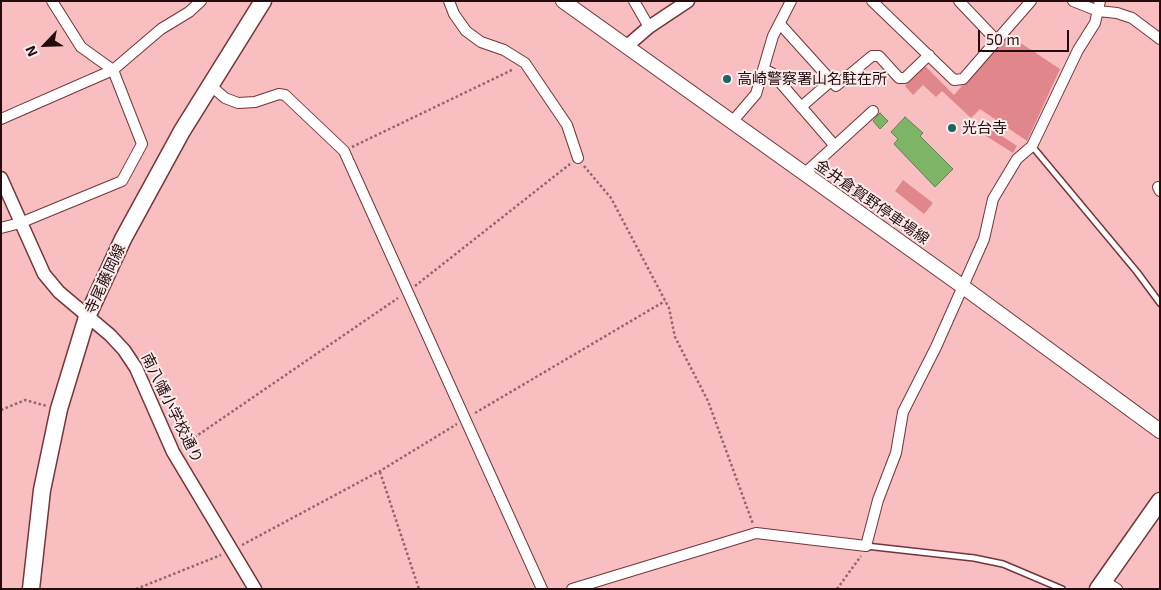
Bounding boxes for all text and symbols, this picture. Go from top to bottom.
north arrow [20,20,70,70]
scale bar [981,20,1072,52]
text: 50 m [986,30,1020,48]
text: N [21,43,41,59]
place label: 高崎警察署山名駐在所 [737,70,887,88]
marker: 高崎警察署山名駐在所 [721,73,733,85]
place label: 光台寺 [962,119,1007,137]
marker: 光台寺 [946,122,958,134]
street label: 金井倉賀野停車場線 [812,156,932,248]
street label: 寺尾藤岡線 [81,241,129,317]
street label: 南八幡小学校通り [138,350,206,466]

